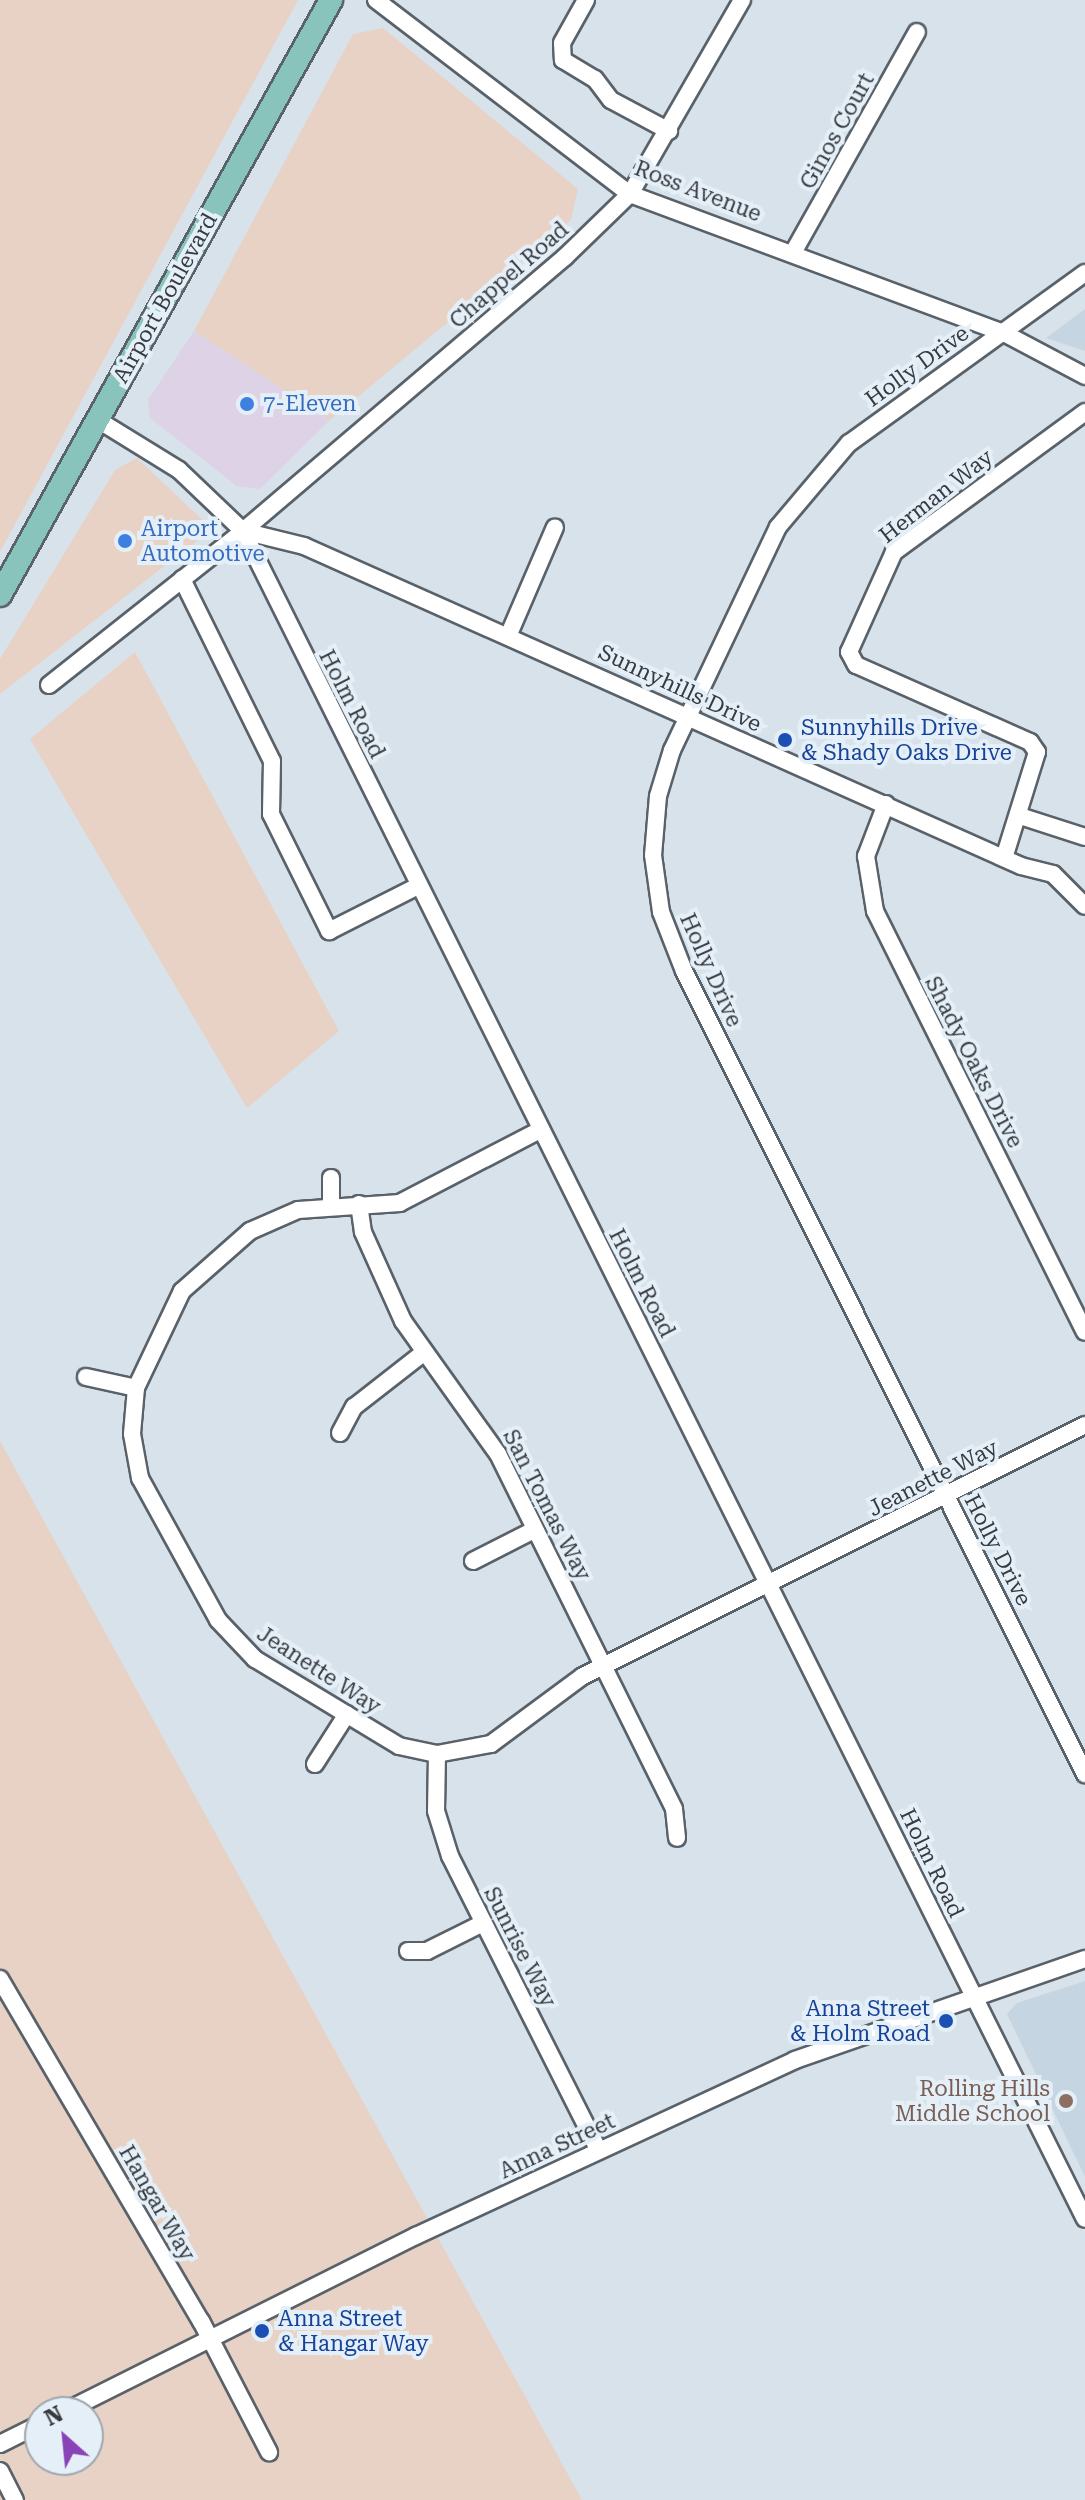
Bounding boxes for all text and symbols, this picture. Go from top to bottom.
street label: Ginos Court [794,68,880,194]
street label: Ross Avenue [631,155,765,227]
street label: Airport Boulevard [107,208,223,388]
street label: Chappel Road [444,216,574,334]
street label: Holly Drive [860,320,974,412]
place label: 7-Eleven [263,391,356,417]
marker: 7-Eleven [238,395,256,413]
street label: Herman Way [874,444,998,548]
place label: Airport Automotive [141,515,265,566]
marker: Airport Automotive [116,532,134,550]
street label: Sunnyhills Drive [594,639,766,737]
street label: Holm Road [313,645,391,763]
place label: Sunnyhills Drive & Shady Oaks Drive [801,714,1012,766]
marker: Sunnyhills Drive & Shady Oaks Drive [776,731,794,749]
street label: Holly Drive [674,909,748,1031]
street label: Shady Oaks Drive [919,972,1029,1152]
street label: Holm Road [603,1224,681,1342]
street label: San Tomas Way [498,1425,596,1585]
street label: Jeanette Way [864,1434,1002,1522]
street label: Holly Drive [959,1490,1037,1610]
street label: Jeanette Way [252,1620,386,1720]
street label: Holm Road [894,1804,970,1922]
street label: Sunrise Way [478,1882,562,2012]
place label: Anna Street & Holm Road [790,1995,930,2046]
marker: Anna Street & Holm Road [937,2012,955,2030]
place label: Rolling Hills Middle School [895,2075,1050,2126]
marker: Rolling Hills Middle School [1057,2092,1075,2110]
street label: Anna Street [495,2108,619,2184]
street label: Hangar Way [113,2141,201,2265]
place label: Anna Street & Hangar Way [278,2305,429,2356]
marker: Anna Street & Hangar Way [253,2322,271,2340]
north arrow [24,2396,104,2476]
text: N [41,2401,67,2431]

